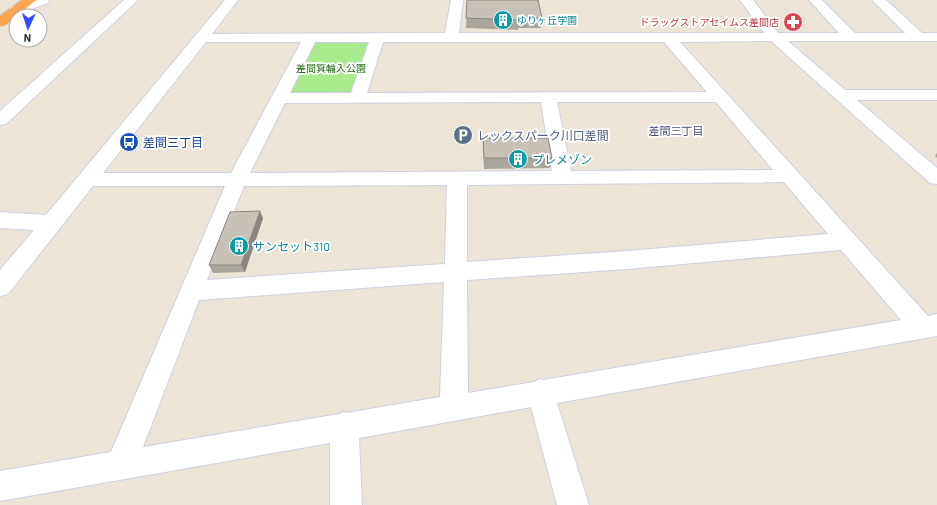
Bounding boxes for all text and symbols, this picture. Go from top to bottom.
north arrow [8,8,48,48]
building icon: ゆりヶ丘学園 [492,9,514,31]
pharmacy icon: ドラッグストアセイムス差間店 [782,11,804,33]
place label: ゆりヶ丘学園 [517,14,577,26]
place label: ドラッグストアセイムス差間店 [639,16,779,28]
text: N [23,32,31,45]
park label: 差間箕輪入公園 [296,62,366,74]
parking icon: レックスパーク川口差間 [452,124,474,146]
district label: 差間三丁目 [649,124,704,137]
place label: レックスパーク川口差間 [477,128,609,142]
bus stop icon: 差間三丁目 [118,131,140,153]
place label: 差間三丁目 [143,135,203,149]
building icon: プレメゾン [507,148,529,170]
place label: プレメゾン [532,152,592,166]
building icon: サンセット310 [228,235,250,257]
place label: サンセット310 [253,239,330,253]

